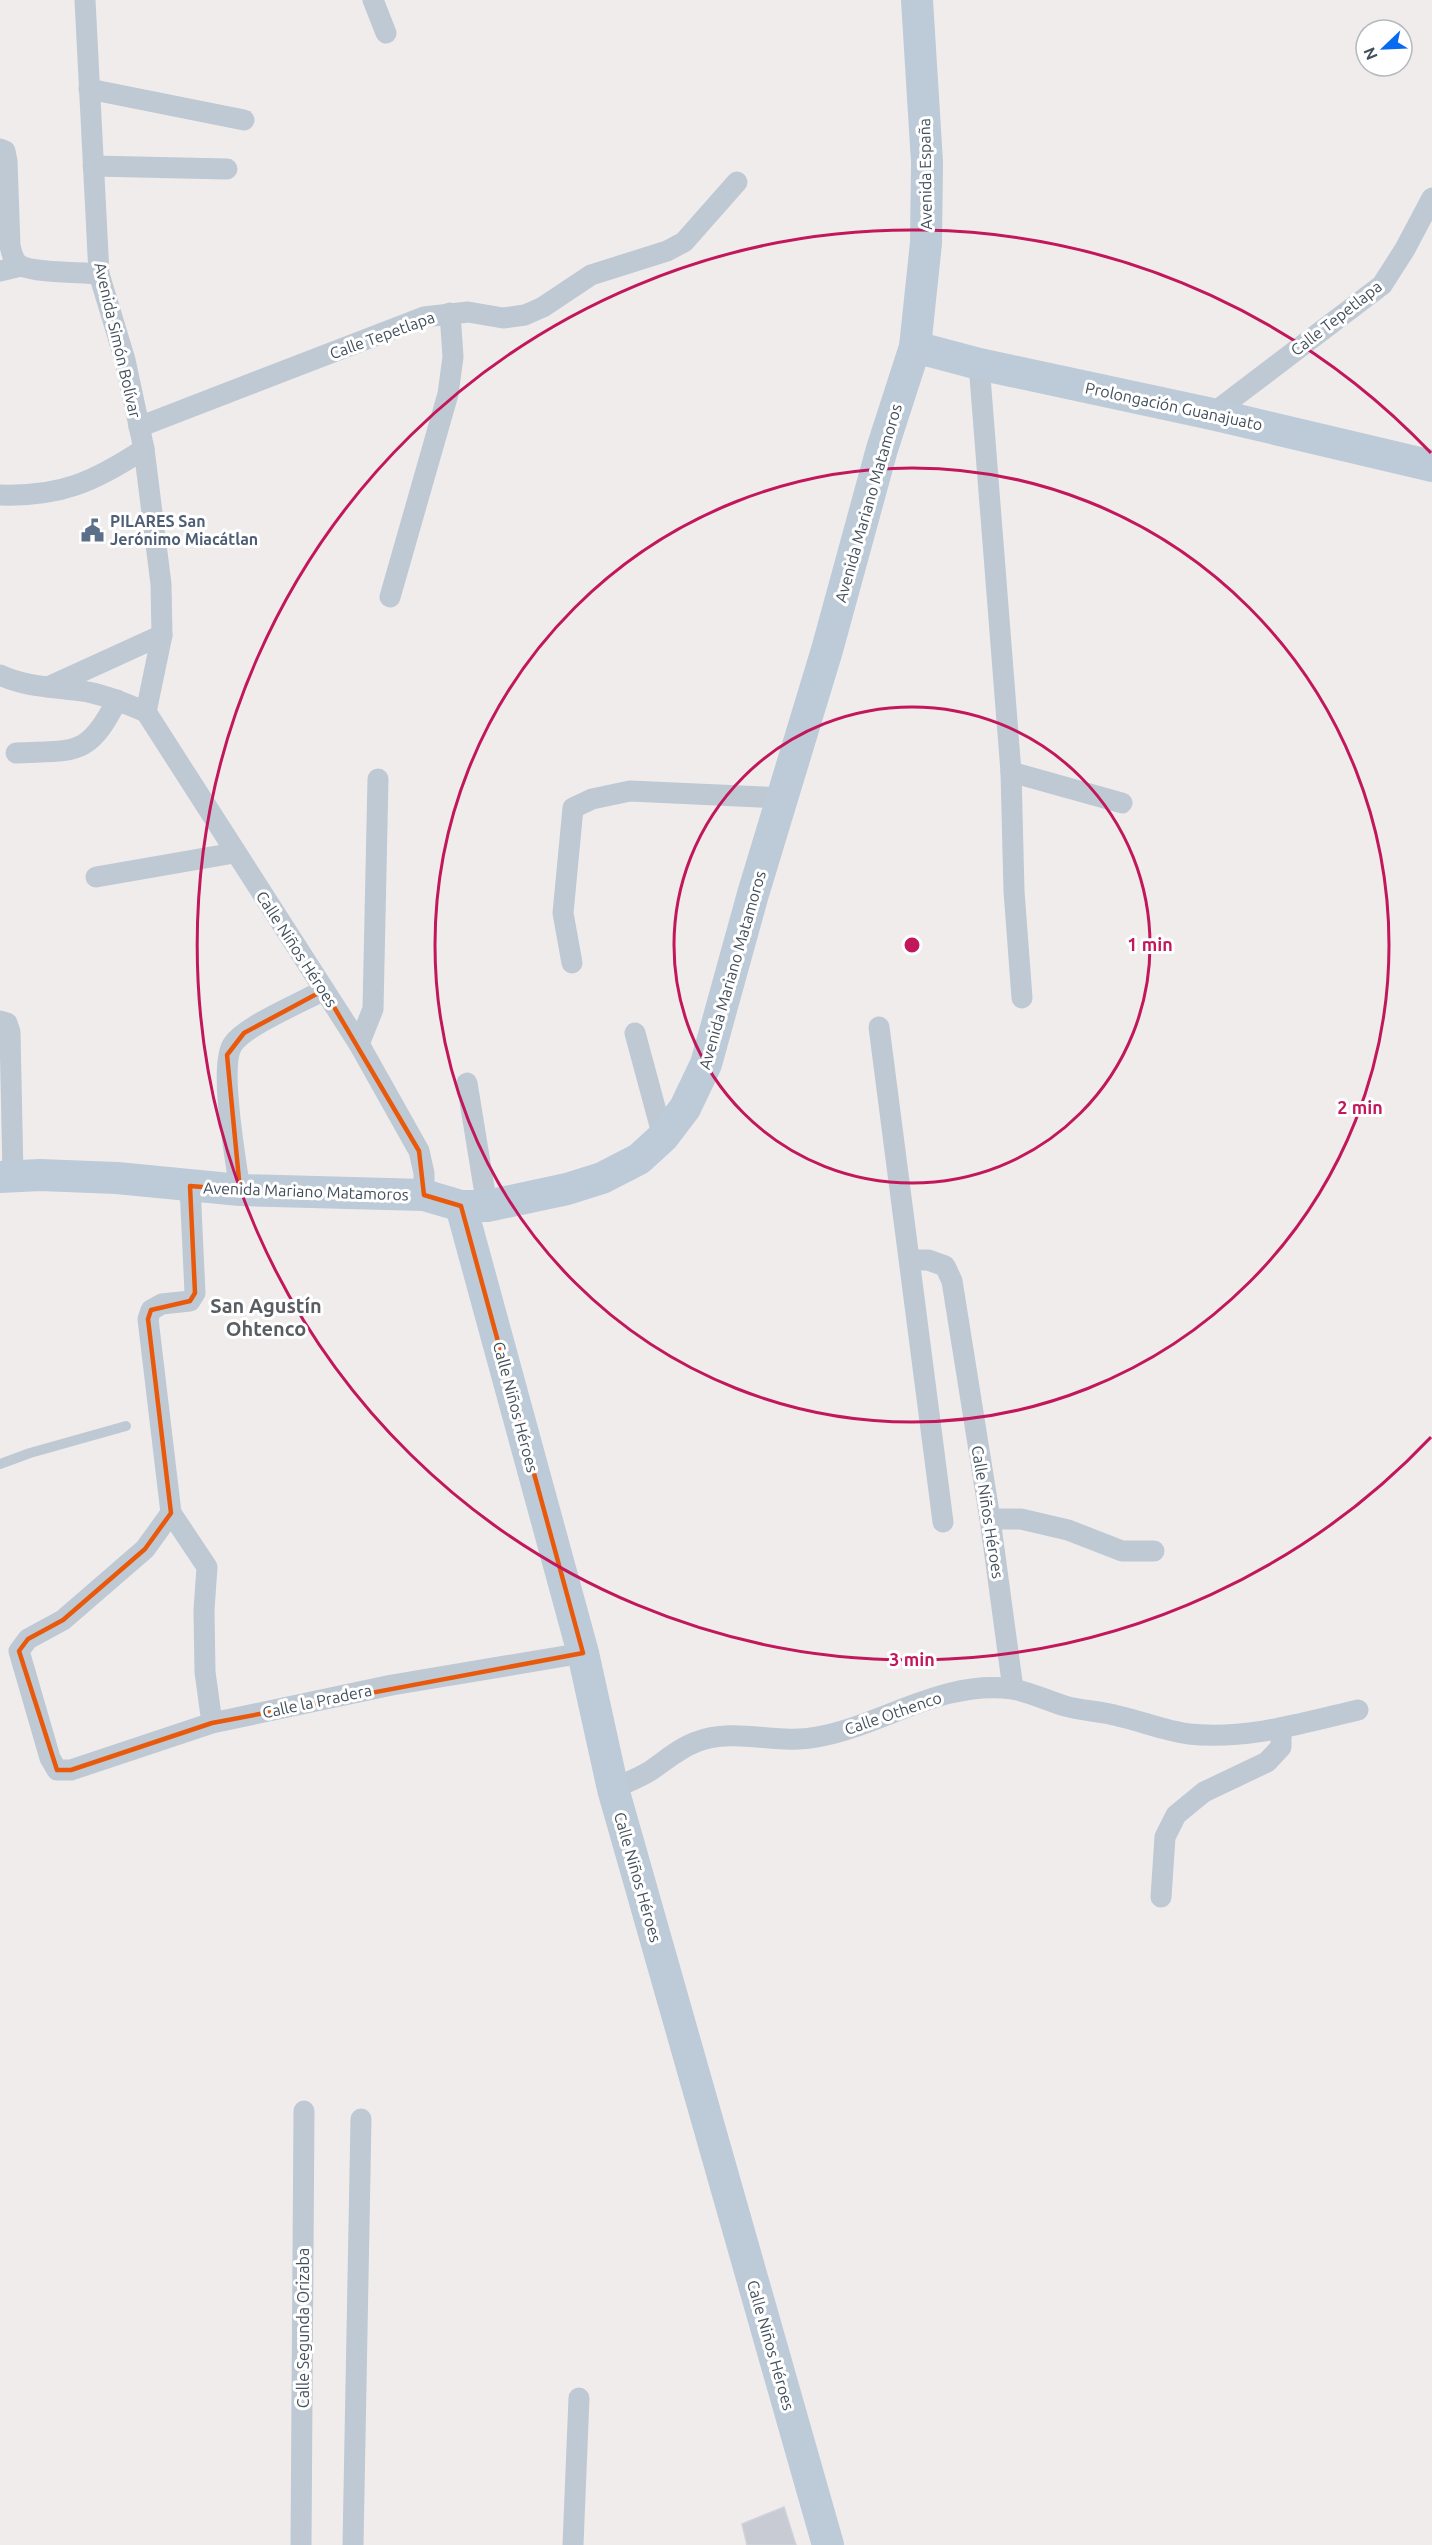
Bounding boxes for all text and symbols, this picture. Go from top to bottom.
north arrow [1354,18,1414,78]
text: N [1360,45,1381,63]
street label: Avenida España [915,118,935,230]
street label: Avenida Simón Bolívar [91,261,145,419]
street label: Calle Tepetlapa [1287,277,1385,359]
street label: Calle Tepetlapa [327,308,437,362]
street label: Prolongación Guanajuato [1084,378,1264,434]
street label: Avenida Mariano Matamoros [831,402,905,604]
place label: PILARES San Jerónimo Miacátlan [110,512,258,548]
public building icon: PILARES San Jerónimo Miacátlan [79,517,105,543]
street label: Avenida Mariano Matamoros [695,869,769,1071]
street label: Calle Niños Héroes [253,888,341,1010]
text: 1 min [1127,934,1173,954]
centre of rings [902,935,922,955]
text: 2 min [1337,1097,1383,1117]
street label: Avenida Mariano Matamoros [203,1178,409,1204]
district label: San Agustín Ohtenco [210,1294,322,1340]
street label: Calle Niños Héroes [490,1340,542,1474]
street label: Calle Niños Héroes [969,1444,1007,1580]
text: 3 min [889,1649,935,1669]
street label: Calle la Pradera [261,1681,373,1721]
street label: Calle Othenco [842,1688,944,1738]
street label: Calle Niños Héroes [611,1810,665,1944]
street label: Calle Segunda Orizaba [294,2248,312,2408]
street label: Calle Niños Héroes [744,2278,798,2412]

